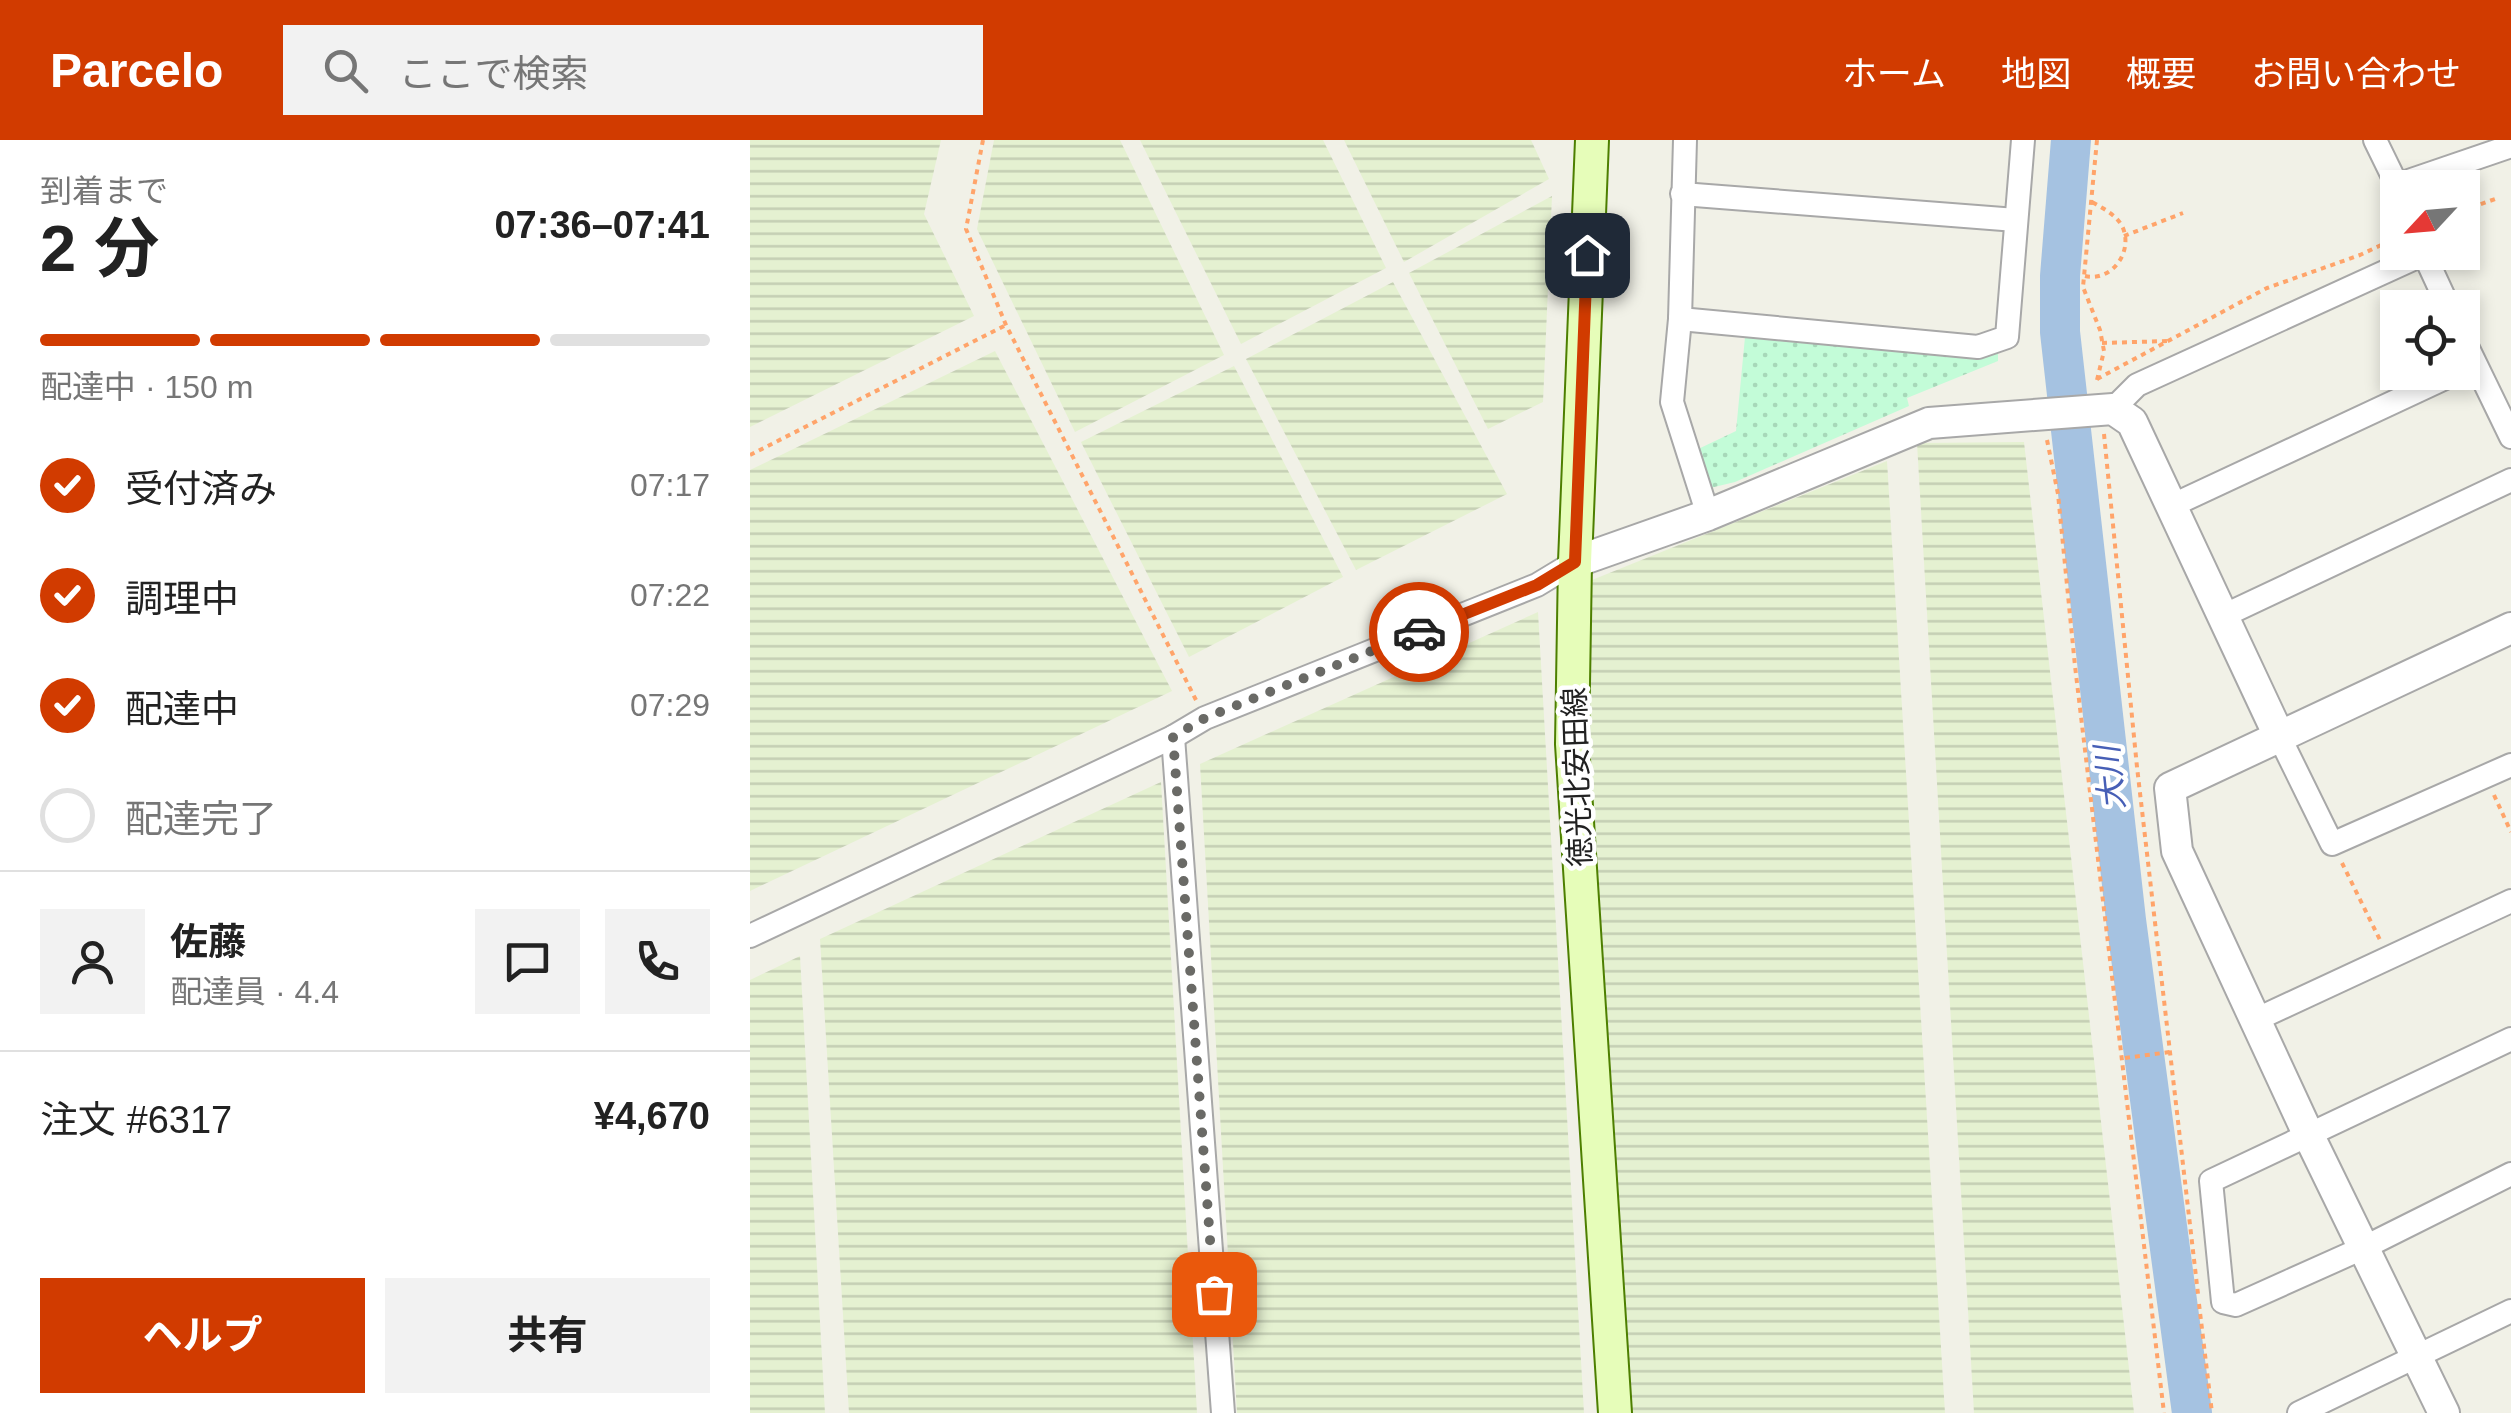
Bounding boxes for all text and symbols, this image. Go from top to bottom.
search box [283,25,983,115]
icon: search [318,43,373,98]
text: Parcelo [50,44,223,97]
text: ここで検索 [398,53,588,95]
text: ホーム [1842,54,1946,93]
text: 地図 [2001,54,2071,93]
text: 概要 [2126,54,2196,93]
text: お問い合わせ [2251,54,2461,93]
north arrow [2380,170,2480,270]
map controls [2380,170,2480,390]
text: 到着まで [40,173,168,209]
text: 07:36–07:41 [494,204,710,246]
text: 2 分 [40,212,159,285]
pin [1545,213,1630,298]
icon: home [1560,228,1615,283]
button: locate [2380,290,2480,390]
text: 配達中 · 150 m [40,369,253,405]
icon: check [40,458,95,513]
text: 07:17 [630,467,710,503]
text: 受付済み [125,468,277,510]
icon: check [40,568,95,623]
text: 07:22 [630,577,710,613]
text: 調理中 [125,578,239,620]
courier [1369,582,1469,682]
icon: car [1392,605,1447,660]
icon: check [40,678,95,733]
street label: 徳光北安田線 [1557,686,1597,868]
text: 07:29 [630,687,710,723]
text: 配達中 [125,688,239,730]
water label: 大川 [2088,741,2131,812]
text: 配達完了 [125,798,277,840]
button: person [40,909,145,1014]
button: chat [475,909,580,1014]
button: phone [605,909,710,1014]
text: 佐藤 [170,921,246,963]
text: 配達員 · 4.4 [170,974,339,1010]
text: ¥4,670 [594,1095,710,1137]
text: 注文 #6317 [40,1099,232,1141]
pin [1172,1252,1257,1337]
icon: bag [1187,1267,1242,1322]
button: ヘルプ [40,1278,365,1393]
button: 共有 [385,1278,710,1393]

